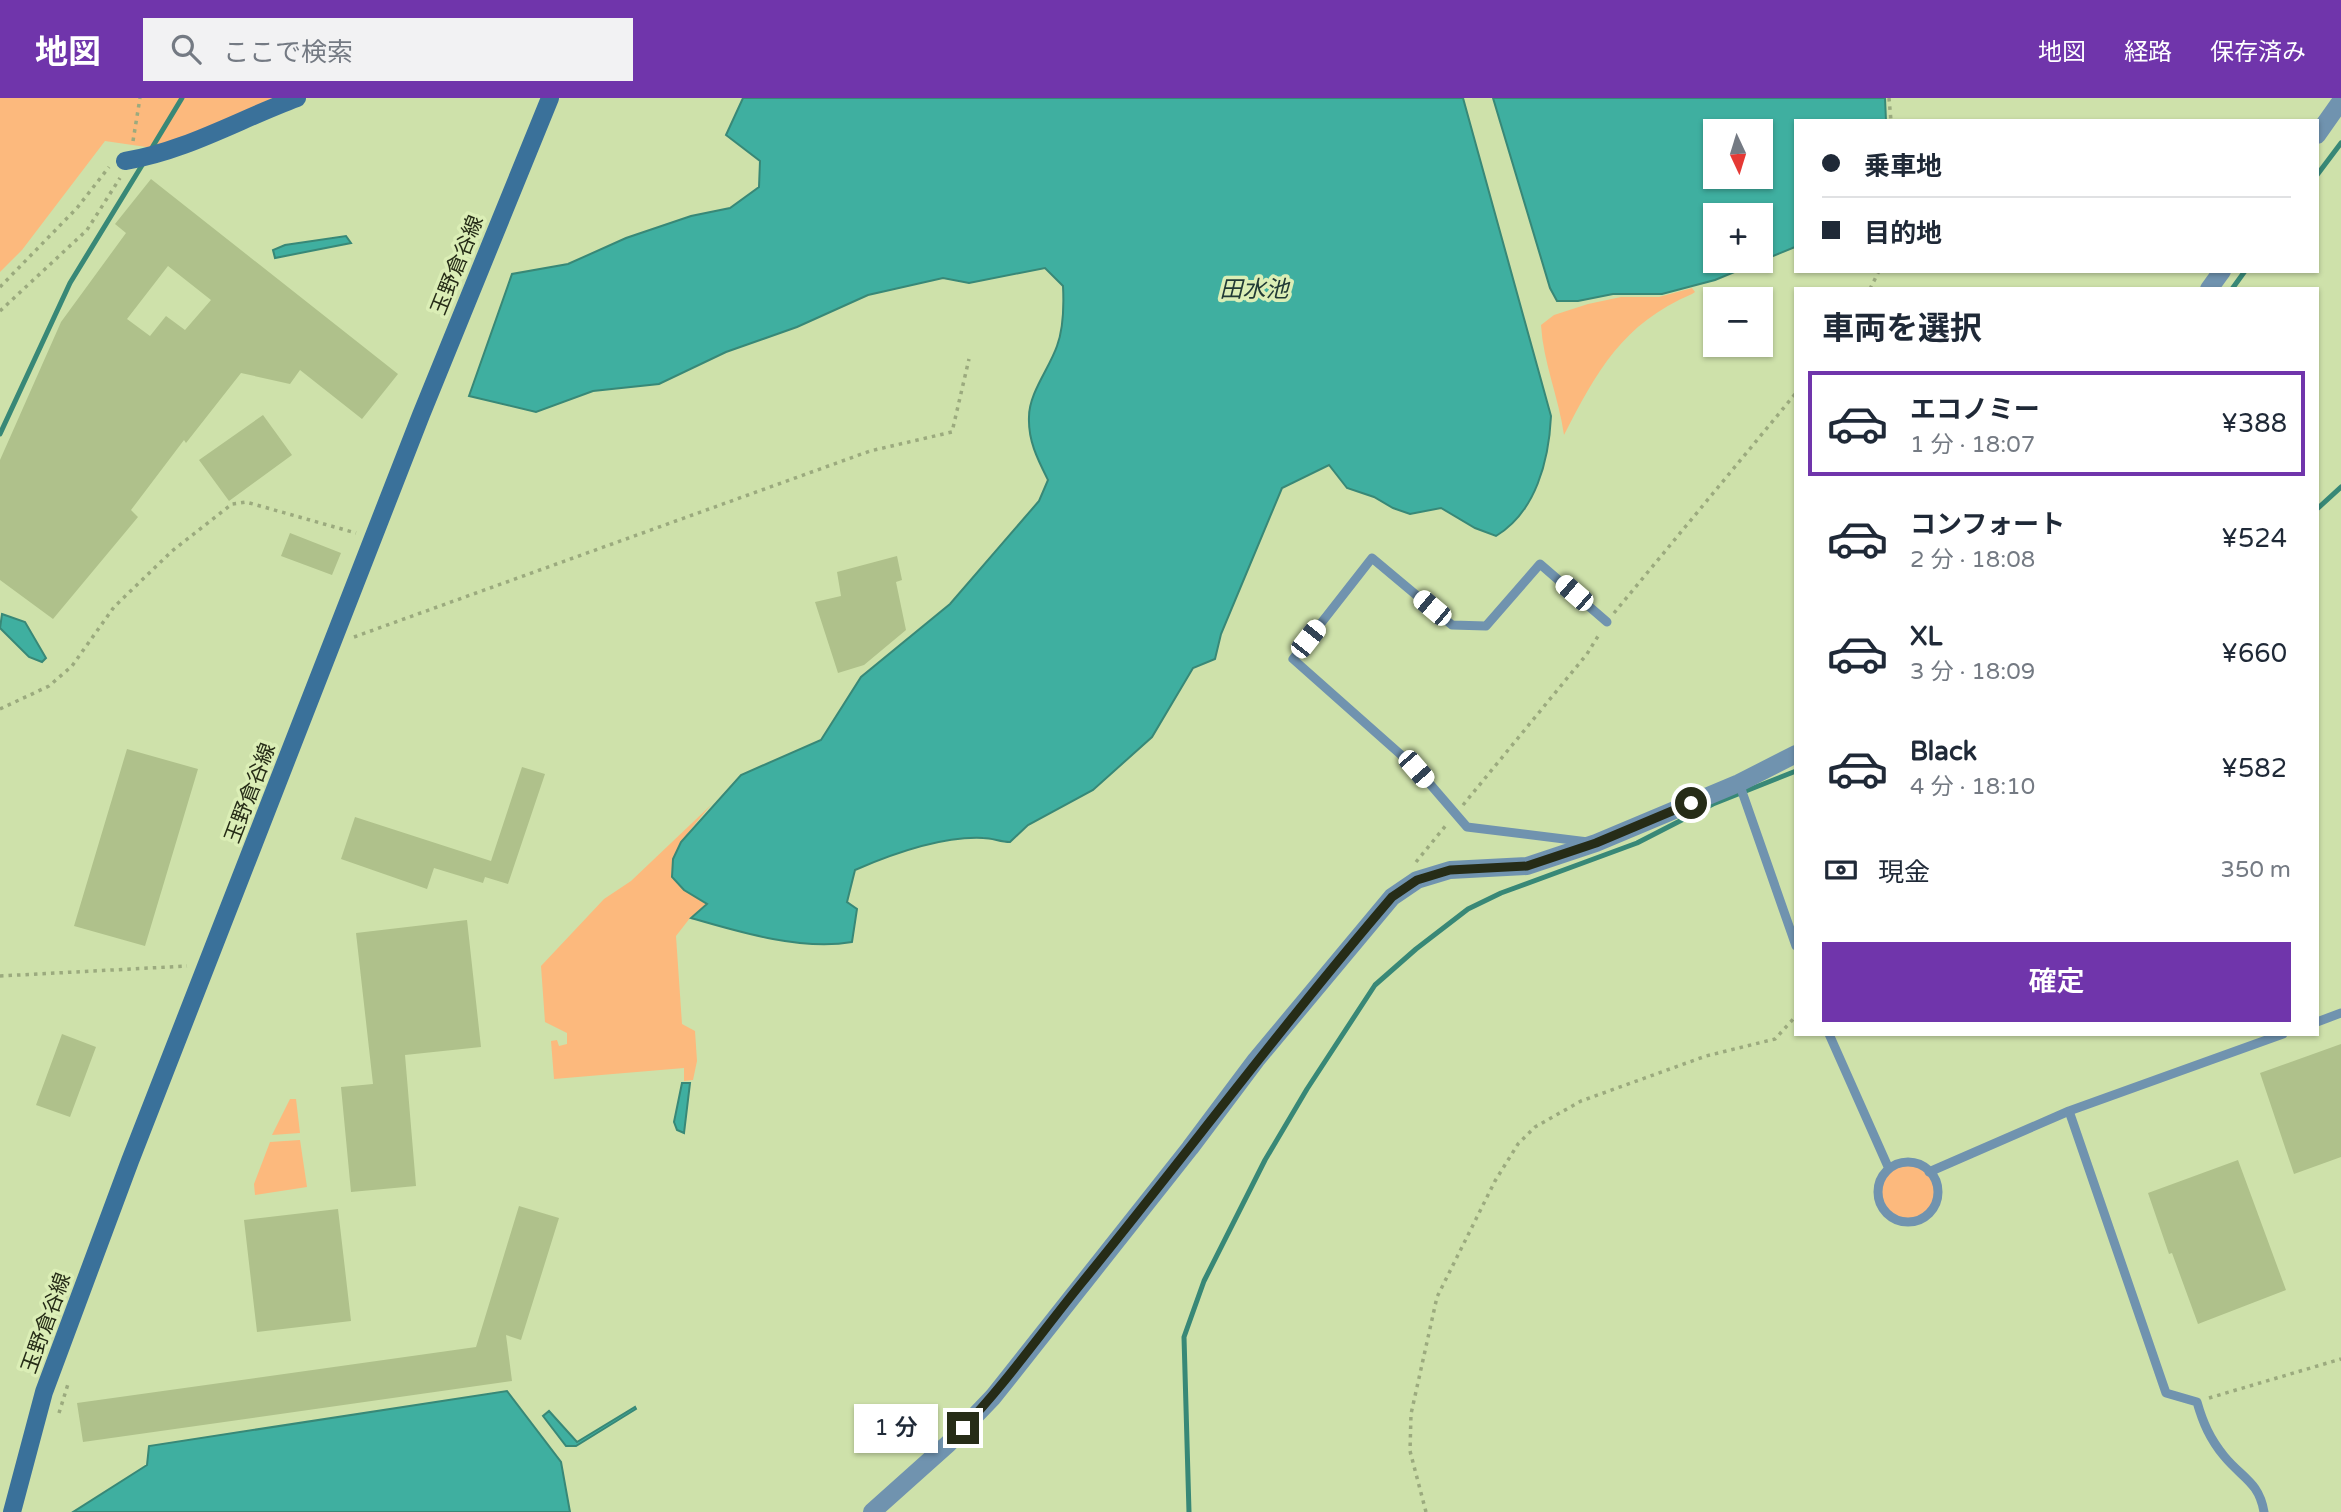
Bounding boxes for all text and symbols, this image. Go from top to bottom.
search box [143,18,633,81]
icon: search [167,30,205,68]
text: 地図 [35,33,101,72]
text: ここで検索 [223,37,353,68]
text: 地図 [2038,38,2086,67]
text: 経路 [2124,38,2172,67]
text: 保存済み [2210,38,2306,67]
north arrow [1703,119,1773,189]
map controls [1703,119,1773,357]
text: 乗車地 [1864,151,1942,182]
button: + [1703,203,1773,273]
street label: 玉野倉谷線 [426,212,489,319]
text: 目的地 [1864,218,1942,249]
water label: 田水池 [1220,276,1291,304]
button: − [1703,287,1773,357]
text: 車両を選択 [1822,310,1982,348]
icon: car [1826,392,1889,455]
text: エコノミー [1910,394,2040,425]
text: ¥388 [2221,408,2287,439]
text: 1 分 · 18:07 [1910,431,2035,459]
icon: car [1826,507,1889,570]
text: コンフォート [1910,509,2065,540]
text: ¥524 [2221,523,2287,554]
text: 2 分 · 18:08 [1910,546,2035,574]
car [1552,571,1597,615]
car [1410,586,1455,630]
car [1287,616,1330,662]
text: XL [1910,621,1942,652]
icon: car [1826,622,1889,685]
text: ¥660 [2221,638,2287,669]
text: 3 分 · 18:09 [1910,658,2035,686]
text: Black [1910,736,1977,767]
icon: car [1826,737,1889,800]
street label: 玉野倉谷線 [220,740,281,847]
car [1395,746,1438,792]
text: ¥582 [2221,753,2287,784]
text: 4 分 · 18:10 [1910,773,2035,801]
route start [1675,787,1707,819]
icon: cash [1822,851,1860,889]
text: 350 m [2221,856,2291,884]
text: 現金 [1878,857,1930,888]
button: 確定 [1822,942,2291,1022]
street label: 玉野倉谷線 [17,1270,76,1377]
callout: 1 分 [855,1404,939,1452]
route end [947,1412,979,1444]
text: 1 分 [874,1414,918,1442]

